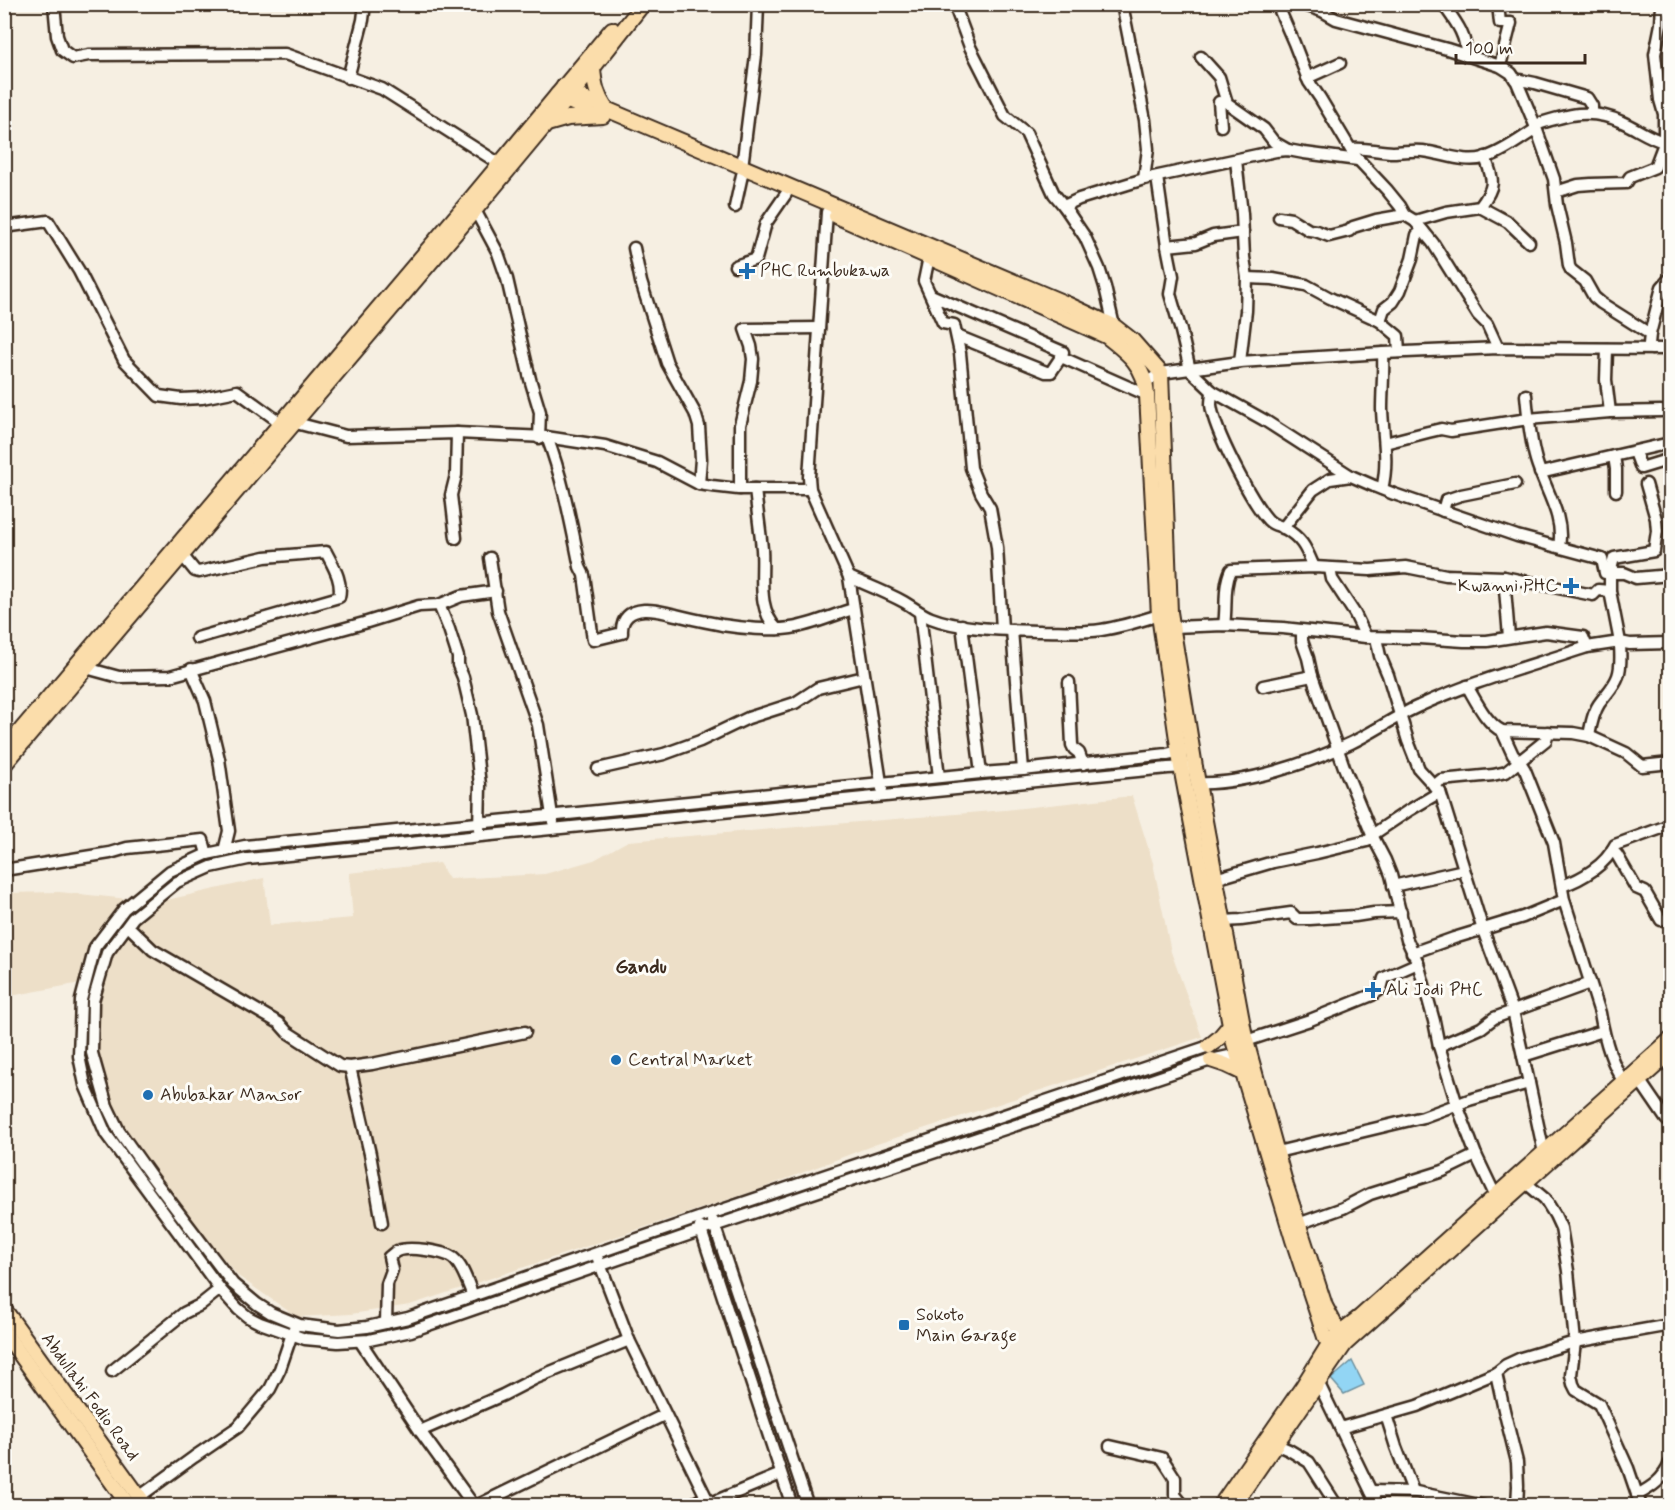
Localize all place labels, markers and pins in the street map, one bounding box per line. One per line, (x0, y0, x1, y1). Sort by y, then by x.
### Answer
place label: PHC Rumbukawa (760, 259, 890, 283)
marker: PHC Rumbukawa (738, 262, 756, 280)
place label: Kwanni PHC (1458, 574, 1558, 598)
marker: Kwanni PHC (1562, 577, 1580, 595)
place label: Ali Jodi PHC (1386, 978, 1483, 1002)
marker: Ali Jodi PHC (1364, 981, 1382, 999)
place label: Central Market (628, 1048, 753, 1072)
marker: Central Market (609, 1053, 623, 1067)
place label: Abubakar Mansor (160, 1083, 302, 1107)
marker: Abubakar Mansor (141, 1088, 155, 1102)
place label: Sokoto Main Garage (916, 1303, 1017, 1350)
marker: Sokoto Main Garage (897, 1318, 911, 1332)

